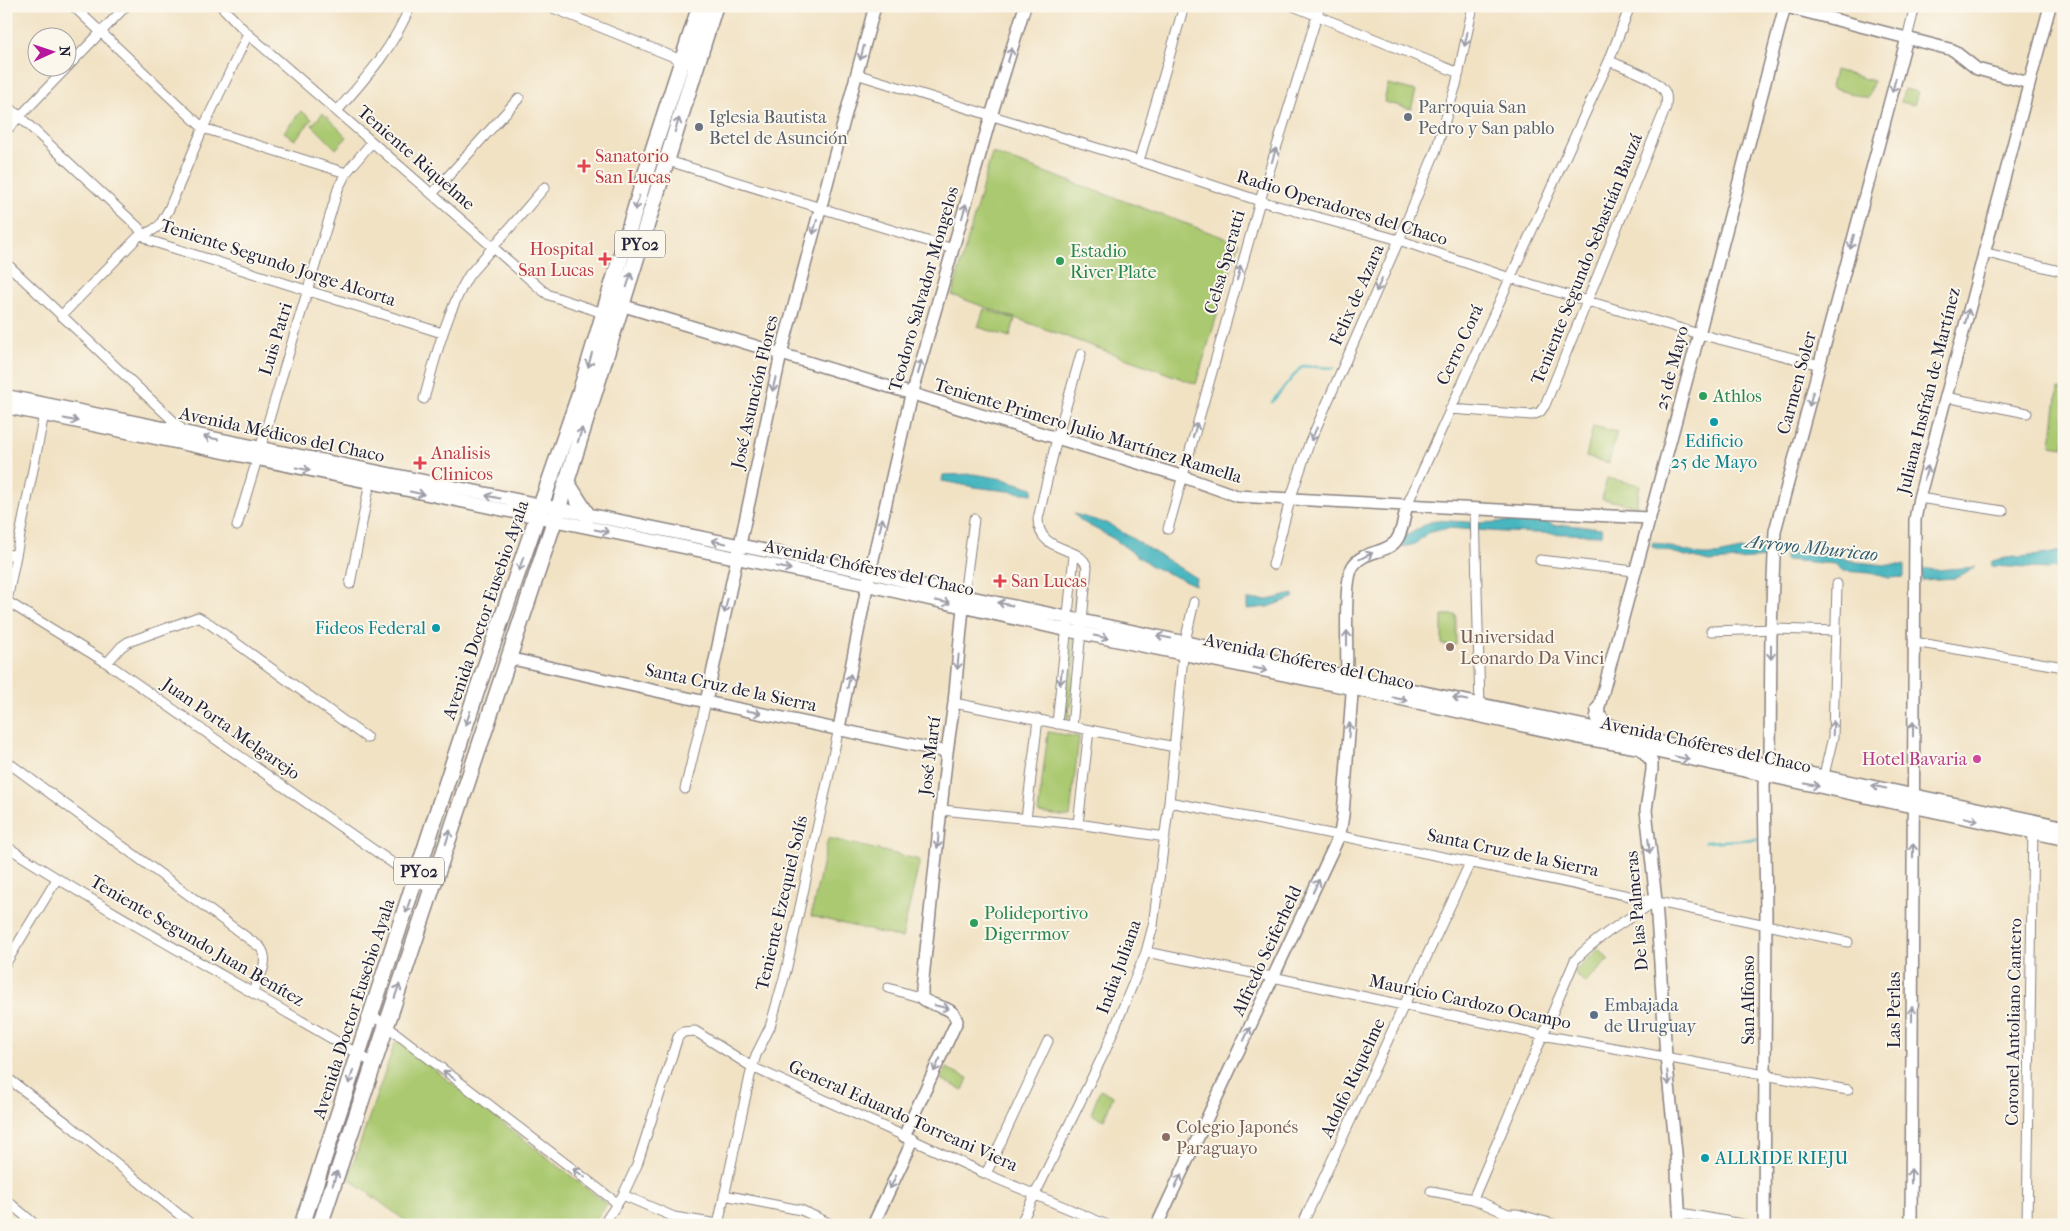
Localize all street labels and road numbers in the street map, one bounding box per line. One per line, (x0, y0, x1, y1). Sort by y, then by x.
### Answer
street label: Teniente Riquelme (353, 101, 479, 215)
street label: Teniente Segundo Sebastián Bauzá (1527, 130, 1647, 387)
street label: Radio Operadores del Chaco (1234, 166, 1450, 250)
street label: Teodoro Salvador Mongelos (885, 184, 963, 394)
street label: Celsa Speratti (1200, 207, 1250, 316)
street label: Teniente Segundo Jorge Alcorta (158, 215, 399, 311)
road number: PY02 (615, 230, 665, 258)
street label: Felix de Azara (1325, 241, 1389, 349)
street label: Juliana Insfrán de Martínez (1893, 285, 1965, 498)
street label: Luis Patri (255, 299, 297, 378)
street label: Cerro Corá (1432, 301, 1488, 389)
street label: José Asunción Flores (727, 313, 783, 473)
street label: 25 de Mayo (1651, 324, 1693, 412)
street label: Carmen Soler (1773, 329, 1821, 437)
street label: Teniente Primero Julio Martínez Ramella (932, 374, 1245, 488)
street label: Avenida Médicos del Chaco (176, 403, 387, 467)
street label: Avenida Doctor Eusebio Ayala (438, 497, 534, 723)
street label: Avenida Chóferes del Chaco (761, 535, 976, 601)
street label: Avenida Chóferes del Chaco (1201, 629, 1416, 695)
street label: Santa Cruz de la Sierra (643, 660, 819, 717)
street label: Juan Porta Melgarejo (157, 672, 304, 784)
street label: Avenida Chóferes del Chaco (1598, 712, 1813, 778)
street label: José Martí (915, 715, 945, 799)
street label: Teniente Ezequiel Solís (752, 813, 812, 993)
street label: Santa Cruz de la Sierra (1425, 825, 1601, 882)
street label: De las Palmeras (1621, 850, 1653, 972)
road number: PY02 (394, 858, 444, 884)
street label: Teniente Segundo Juan Benítez (86, 871, 308, 1011)
street label: Alfredo Seiferheld (1227, 883, 1306, 1020)
street label: Avenida Doctor Eusebio Ayala (308, 896, 400, 1123)
street label: India Juliana (1092, 916, 1146, 1017)
street label: Coronel Antoliano Cantero (2002, 918, 2026, 1126)
street label: San Alfonso (1738, 955, 1759, 1045)
street label: Mauricio Cardozo Ocampo (1367, 970, 1573, 1034)
street label: Las Perlas (1884, 971, 1905, 1048)
street label: Adolfo Riquelme (1316, 1015, 1390, 1142)
street label: General Eduardo Torreani Viera (785, 1056, 1021, 1176)

